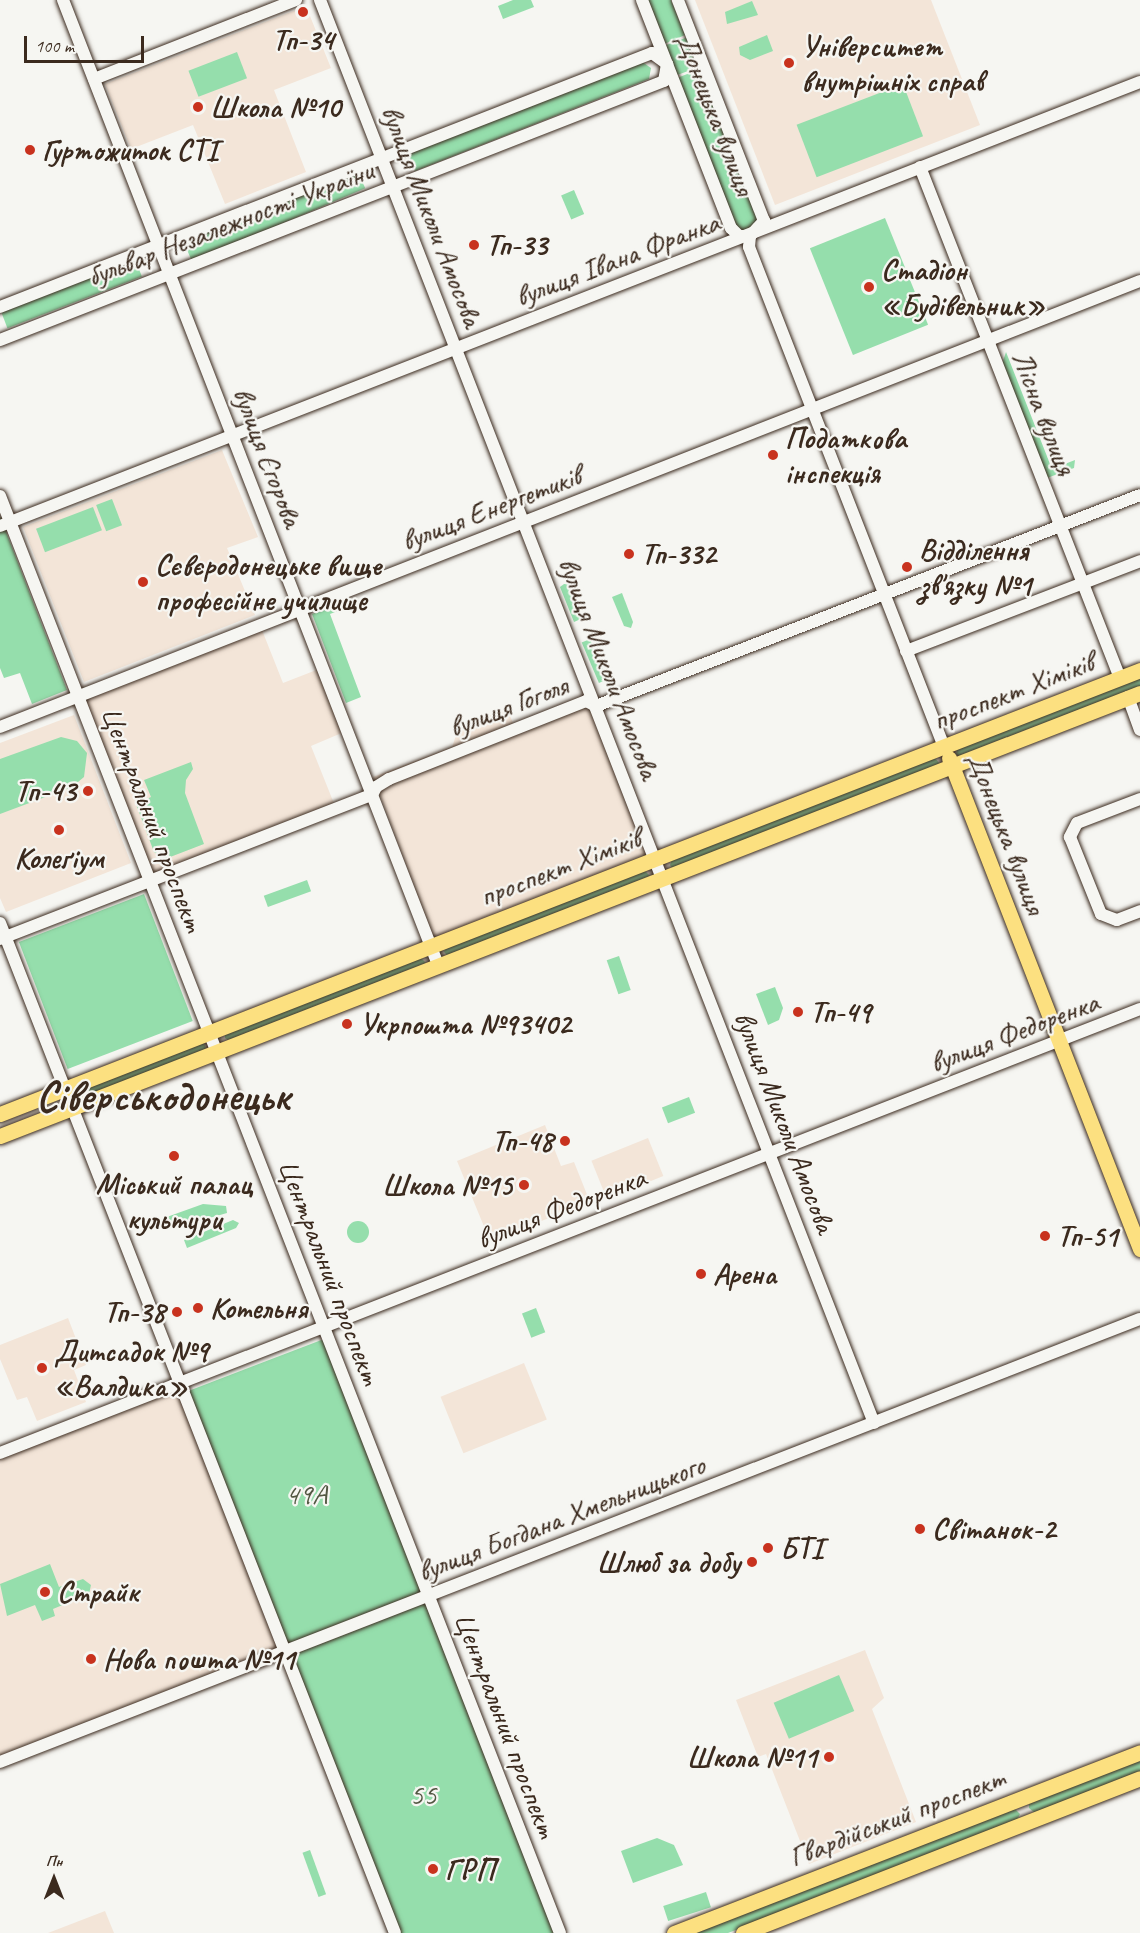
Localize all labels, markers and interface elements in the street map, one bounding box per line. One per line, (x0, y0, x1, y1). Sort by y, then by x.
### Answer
marker: Тп-34 (296, 5, 310, 19)
place label: Тп-34 (272, 22, 334, 58)
scale bar (27, 24, 147, 62)
place label: Університет внутрішніх справ (801, 28, 987, 98)
street label: Донецька вулиця (669, 29, 763, 199)
text: 100 m (35, 35, 74, 57)
marker: Університет внутрішніх справ (782, 56, 796, 70)
place label: Школа №10 (210, 89, 341, 125)
marker: Школа №10 (191, 100, 205, 114)
street label: вулиця Миколи Амосова (373, 100, 491, 332)
place label: Гуртожиток СТІ (42, 132, 218, 168)
marker: Гуртожиток СТІ (23, 143, 37, 157)
street label: бульвар Незалежності України (85, 153, 375, 293)
street label: вулиця Івана Франка (510, 204, 724, 314)
place label: Тп-33 (486, 227, 547, 263)
marker: Тп-33 (467, 238, 481, 252)
place label: Стадіон «Будівельник» (881, 252, 1045, 322)
marker: Стадіон «Будівельник» (862, 280, 876, 294)
street label: Лісна вулиця (1004, 346, 1084, 480)
street label: вулиця Єгорова (225, 382, 311, 532)
place label: Податкова інспекція (785, 420, 906, 490)
marker: Податкова інспекція (766, 448, 780, 462)
street label: вулиця Енергетиків (396, 457, 586, 559)
place label: Відділення зв'язку №1 (919, 532, 1032, 602)
place label: Тп-332 (641, 536, 716, 572)
place label: Сєвєродонецьке вище професійне училище (155, 547, 376, 618)
marker: Тп-332 (622, 547, 636, 561)
street label: вулиця Миколи Амосова (550, 552, 668, 784)
marker: Відділення зв'язку №1 (900, 560, 914, 574)
marker: Сєвєродонецьке вище професійне училище (136, 575, 150, 589)
street label: проспект Хіміків (927, 644, 1099, 738)
street label: вулиця Гоголя (443, 667, 573, 745)
street label: Центральний проспект (93, 701, 213, 937)
street label: Донецька вулиця (960, 748, 1054, 918)
place label: Тп-43 (15, 773, 76, 809)
marker: Тп-43 (81, 784, 95, 798)
street label: проспект Хіміків (474, 820, 646, 914)
marker: Колеґіум (52, 823, 66, 837)
place label: Колеґіум (14, 840, 104, 876)
street label: вулиця Федоренка (924, 983, 1104, 1081)
place label: Тп-49 (810, 994, 871, 1030)
marker: Тп-49 (791, 1005, 805, 1019)
place label: Укрпошта №93402 (359, 1006, 571, 1042)
street label: вулиця Миколи Амосова (726, 1006, 844, 1238)
marker: Укрпошта №93402 (340, 1017, 354, 1031)
district label: Сіверськодонецьк (36, 1072, 290, 1122)
place label: Тп-48 (492, 1123, 553, 1159)
marker: Тп-48 (558, 1134, 572, 1148)
marker: Міський палац культури (167, 1149, 181, 1163)
street label: Центральний проспект (270, 1154, 390, 1390)
street label: вулиця Федоренка (471, 1159, 651, 1257)
place label: Міський палац культури (96, 1166, 252, 1236)
place label: Школа №15 (382, 1167, 512, 1203)
marker: Школа №15 (517, 1178, 531, 1192)
place label: Тп-51 (1057, 1218, 1118, 1254)
marker: Тп-51 (1038, 1229, 1052, 1243)
place label: Арена (713, 1256, 776, 1292)
marker: Арена (694, 1267, 708, 1281)
place label: Котельня (210, 1290, 307, 1326)
place label: Тп-38 (104, 1294, 165, 1330)
marker: Котельня (191, 1301, 205, 1315)
marker: Тп-38 (170, 1305, 184, 1319)
place label: Дитсадок №9 «Валдика» (54, 1333, 208, 1404)
marker: Дитсадок №9 «Валдика» (35, 1361, 49, 1375)
street label: вулиця Богдана Хмельницького (412, 1447, 710, 1589)
park label: 49А (285, 1476, 327, 1512)
place label: Світанок-2 (932, 1511, 1055, 1547)
marker: Світанок-2 (913, 1522, 927, 1536)
place label: БТІ (780, 1530, 823, 1566)
marker: БТІ (761, 1541, 775, 1555)
place label: Шлюб за добу (597, 1544, 740, 1580)
marker: Шлюб за добу (745, 1555, 759, 1569)
place label: Страйк (57, 1574, 138, 1610)
marker: Страйк (38, 1585, 52, 1599)
street label: Центральний проспект (446, 1607, 566, 1843)
place label: Нова пошта №11 (103, 1641, 294, 1677)
marker: Нова пошта №11 (84, 1652, 98, 1666)
place label: Школа №11 (686, 1739, 817, 1775)
marker: Школа №11 (822, 1750, 836, 1764)
street label: Гвардійський проспект (784, 1759, 1010, 1875)
park label: 55 (410, 1776, 436, 1812)
north arrow (24, 1849, 84, 1909)
text: Пн (46, 1851, 62, 1871)
place label: ГРП (445, 1851, 495, 1887)
marker: ГРП (426, 1862, 440, 1876)

